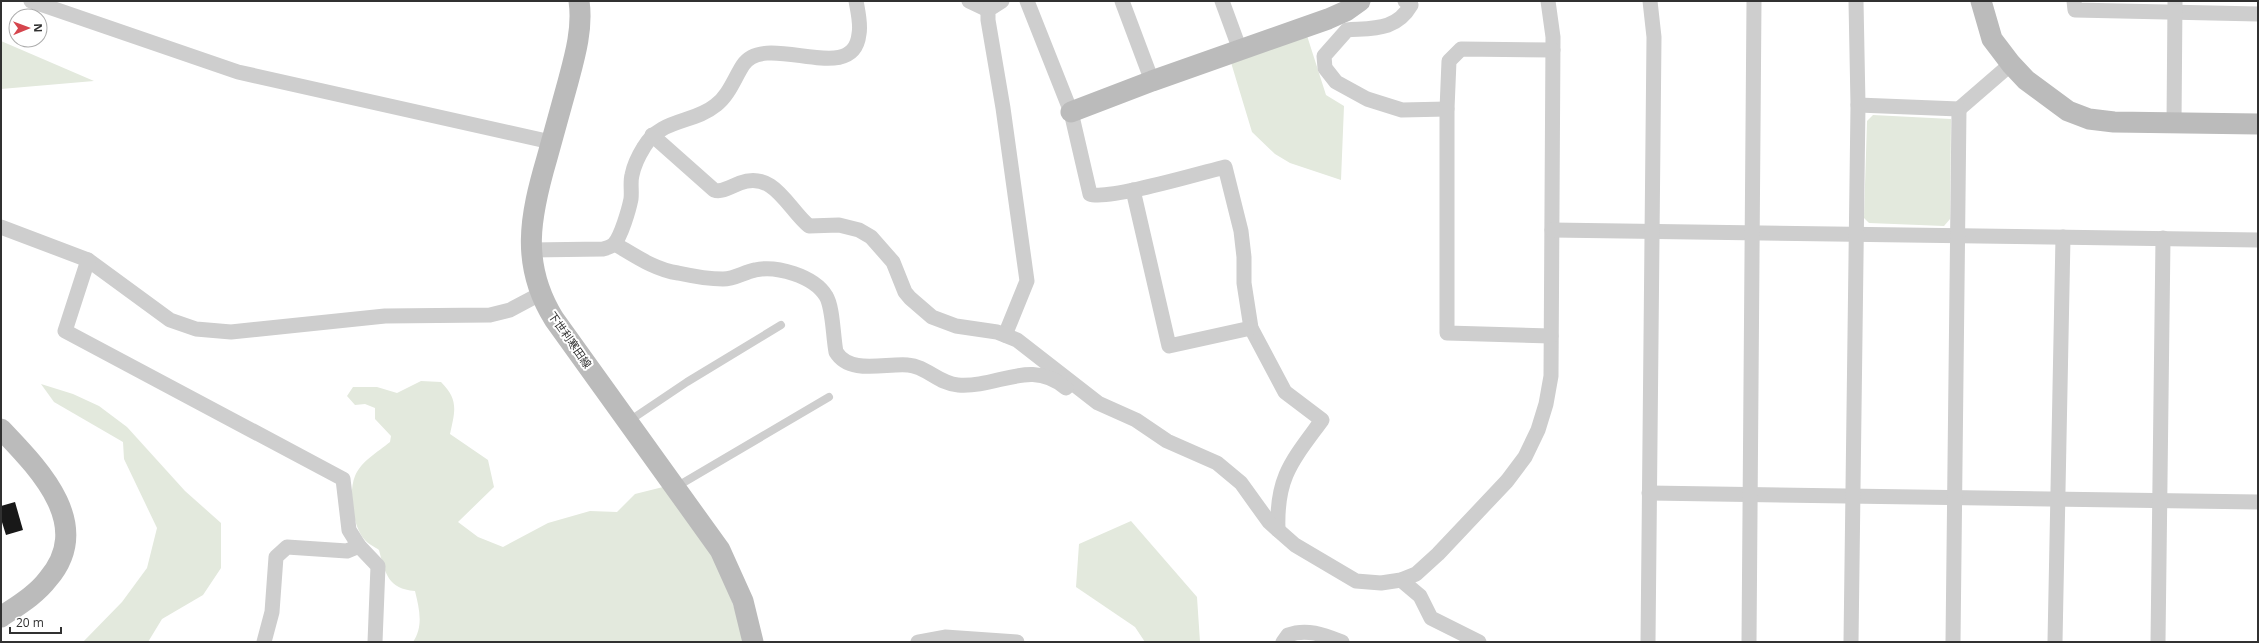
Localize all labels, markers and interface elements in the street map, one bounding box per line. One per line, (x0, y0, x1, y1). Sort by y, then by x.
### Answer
north arrow (8, 8, 48, 48)
text: N (31, 23, 46, 32)
street label: 下世利寒田線 (545, 308, 595, 371)
scale bar (10, 609, 61, 635)
text: 20 m (16, 614, 44, 631)

